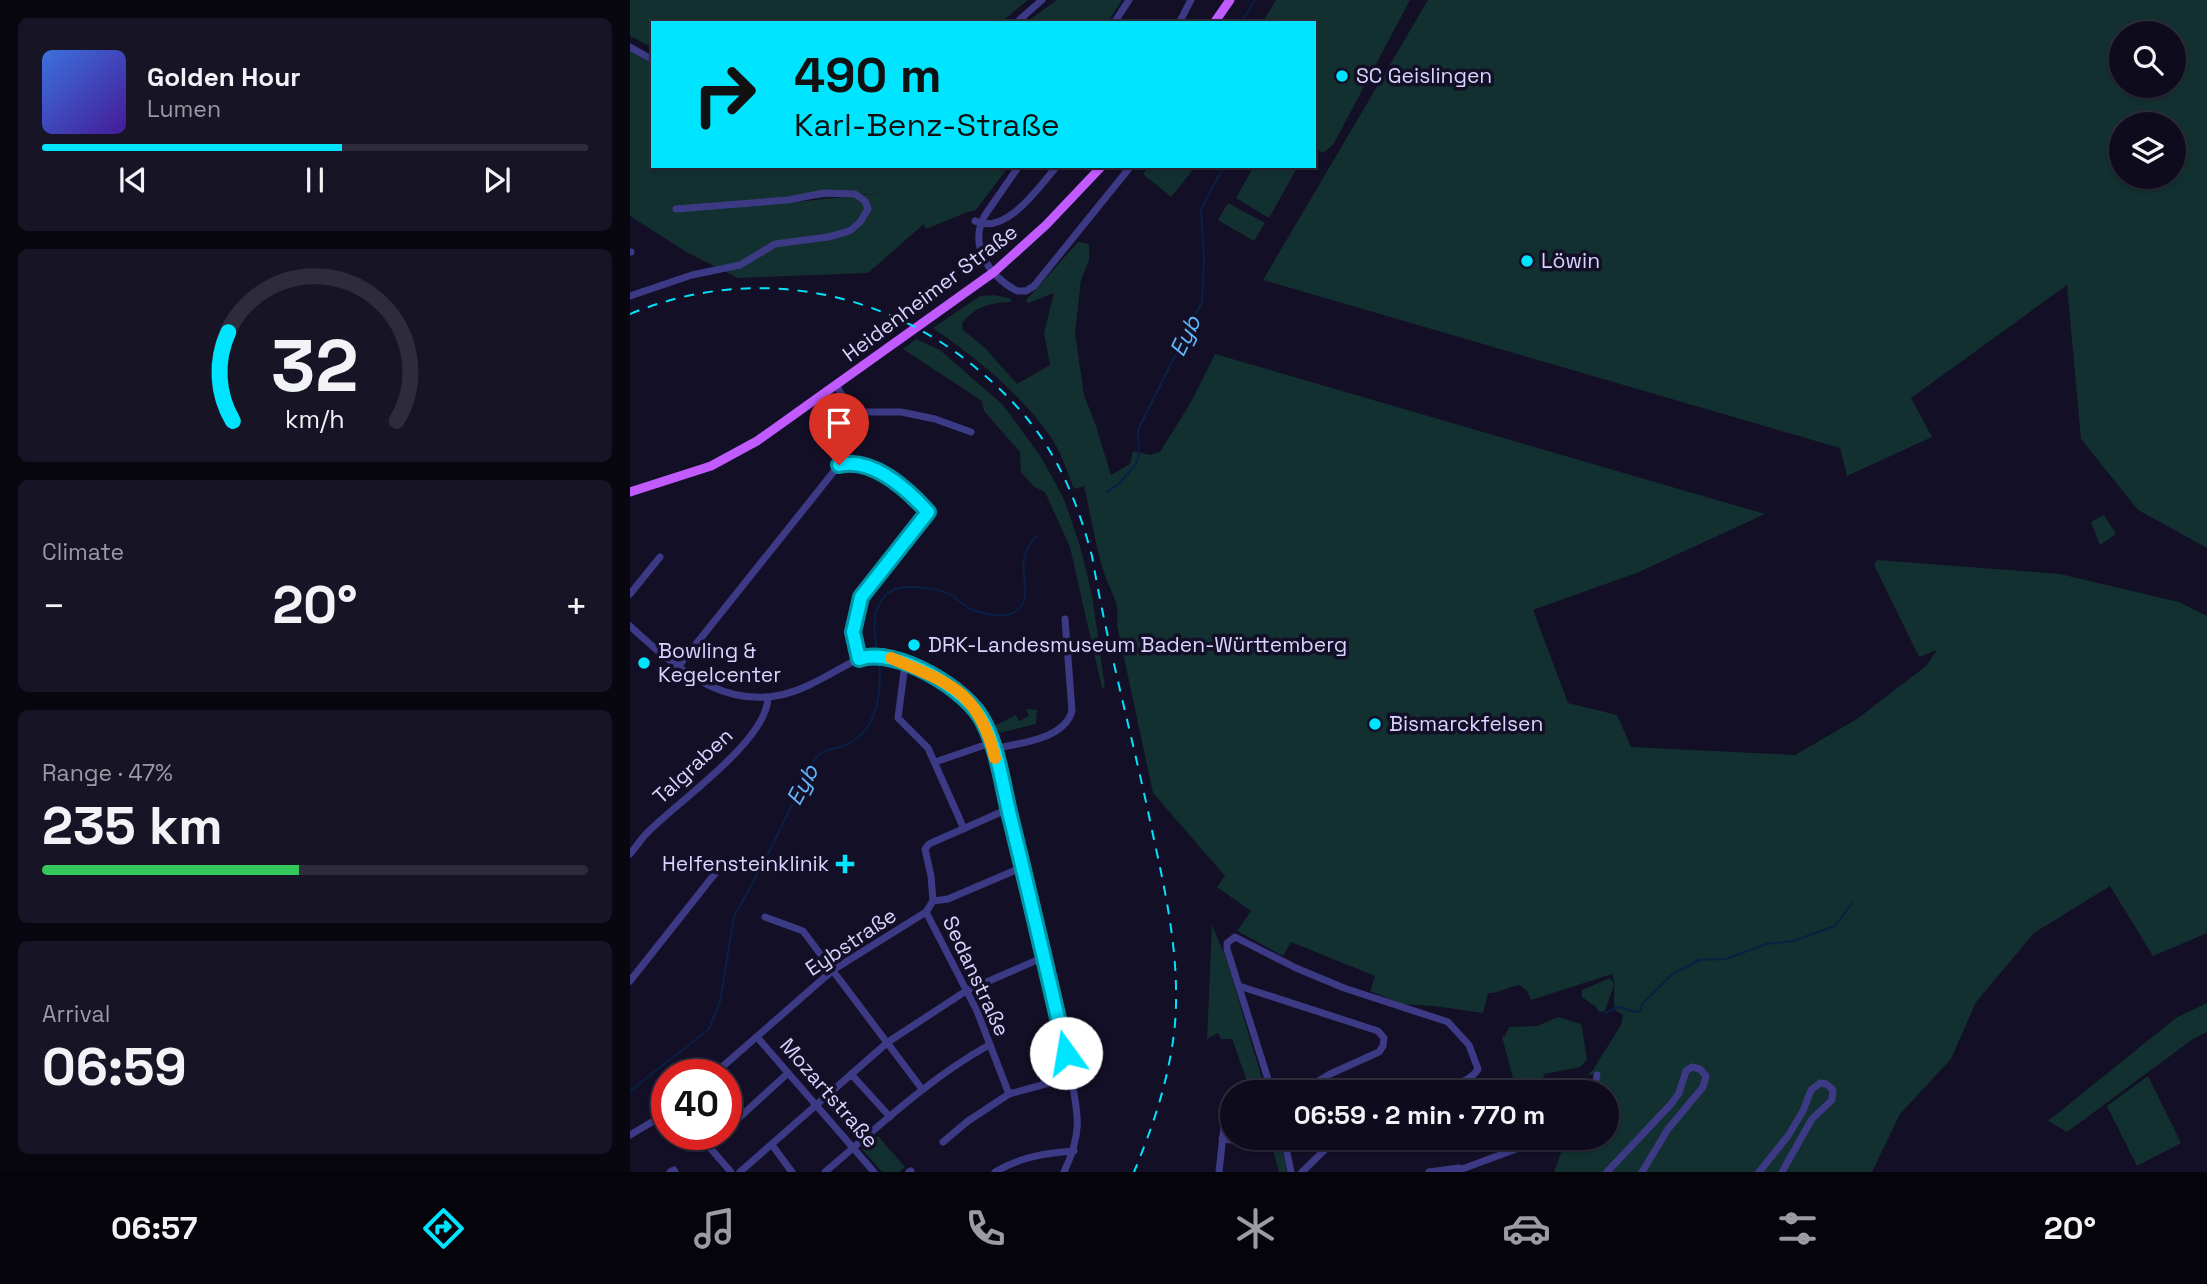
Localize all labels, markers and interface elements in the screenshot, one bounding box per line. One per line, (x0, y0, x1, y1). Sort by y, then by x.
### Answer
map controls (2109, 21, 2186, 189)
button: search (2109, 21, 2186, 98)
text: 490 m (794, 44, 942, 106)
icon: right (679, 49, 770, 140)
text: Golden Hour (147, 60, 301, 94)
place label: SC Geislingen (1356, 62, 1492, 89)
marker: SC Geislingen (1334, 68, 1350, 84)
text: Lumen (147, 94, 221, 124)
text: Karl-Benz-Straße (794, 105, 1060, 145)
button: layers (2109, 112, 2186, 189)
icon: previous (114, 161, 152, 199)
icon: pause (296, 161, 334, 199)
icon: next (478, 161, 516, 199)
street label: Heidenheimer Straße (837, 218, 1023, 367)
place label: Löwin (1541, 247, 1600, 274)
marker: Löwin (1519, 253, 1535, 269)
water label: Eyb (1162, 310, 1208, 361)
text: 32 (271, 320, 359, 413)
pin (809, 393, 869, 465)
text: km/h (285, 403, 345, 435)
icon: arrive (820, 404, 858, 442)
text: Climate (42, 537, 124, 567)
text: 20° (272, 572, 358, 638)
text: − (42, 582, 66, 630)
text: + (564, 582, 588, 630)
place label: DRK-Landesmuseum Baden-Württemberg (928, 631, 1347, 658)
place label: Bowling & Kegelcenter (658, 637, 781, 688)
marker: DRK-Landesmuseum Baden-Württemberg (906, 637, 922, 653)
marker: Bowling & Kegelcenter (636, 655, 652, 671)
place label: Bismarckfelsen (1389, 710, 1543, 737)
marker: Bismarckfelsen (1367, 716, 1383, 732)
street label: Talgraben (647, 722, 738, 810)
text: Range · 47% (42, 758, 173, 788)
water label: Eyb (779, 758, 826, 811)
text: 235 km (42, 793, 223, 859)
place label: Helfensteinklinik (662, 850, 829, 877)
marker: Helfensteinklinik (835, 854, 855, 874)
street label: Eybstraße (800, 901, 901, 982)
street label: Sedanstraße (937, 911, 1016, 1040)
text: Arrival (42, 999, 110, 1029)
position arrow (1029, 1016, 1103, 1090)
street label: Mozartstraße (774, 1032, 885, 1153)
text: 06:59 (42, 1034, 187, 1100)
speed limit sign: 40 (651, 1059, 742, 1150)
text: 06:59 · 2 min · 770 m (1294, 1098, 1545, 1132)
icon: directions (419, 1204, 468, 1253)
icon: music (690, 1204, 739, 1253)
icon: phone (961, 1204, 1010, 1253)
icon: climate (1231, 1204, 1280, 1253)
icon: car (1502, 1204, 1551, 1253)
icon: filters (1773, 1204, 1822, 1253)
text: 06:57 (111, 1208, 197, 1248)
text: 20° (2044, 1208, 2096, 1248)

